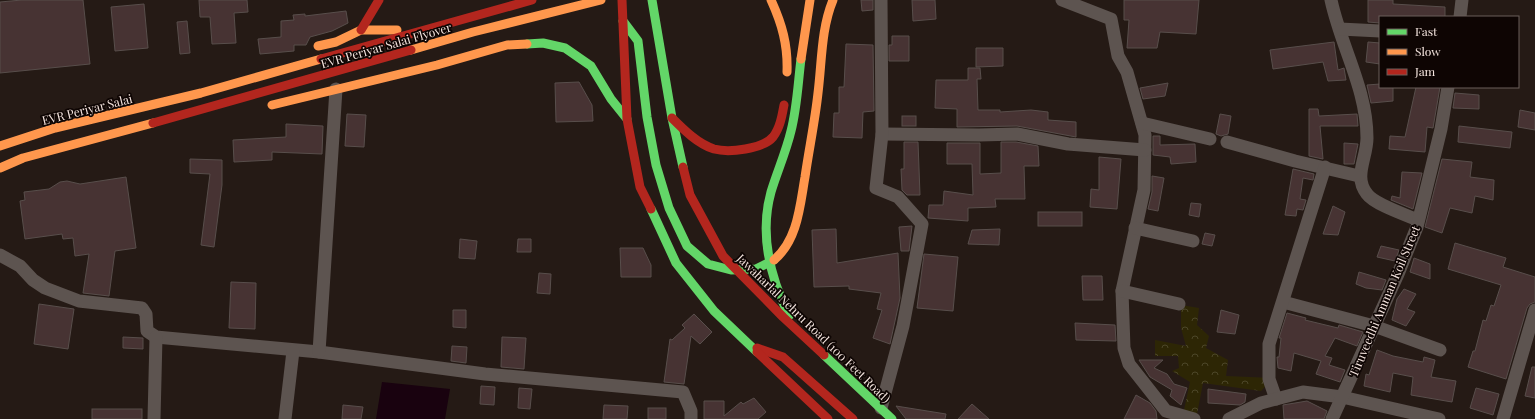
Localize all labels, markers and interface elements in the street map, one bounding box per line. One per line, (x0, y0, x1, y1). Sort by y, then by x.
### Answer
legend (1379, 16, 1519, 88)
street label: EVR Periyar Salai Flyover (319, 18, 454, 71)
text: Fast (1415, 23, 1438, 39)
text: Slow (1415, 43, 1441, 59)
text: Jam (1414, 63, 1436, 79)
street label: EVR Periyar Salai (40, 90, 134, 128)
street label: Tiruveedhi Amman Koil Street (1345, 222, 1423, 379)
street label: Jawaharlal Nehru Road (100 Feet Road) (733, 249, 894, 406)

